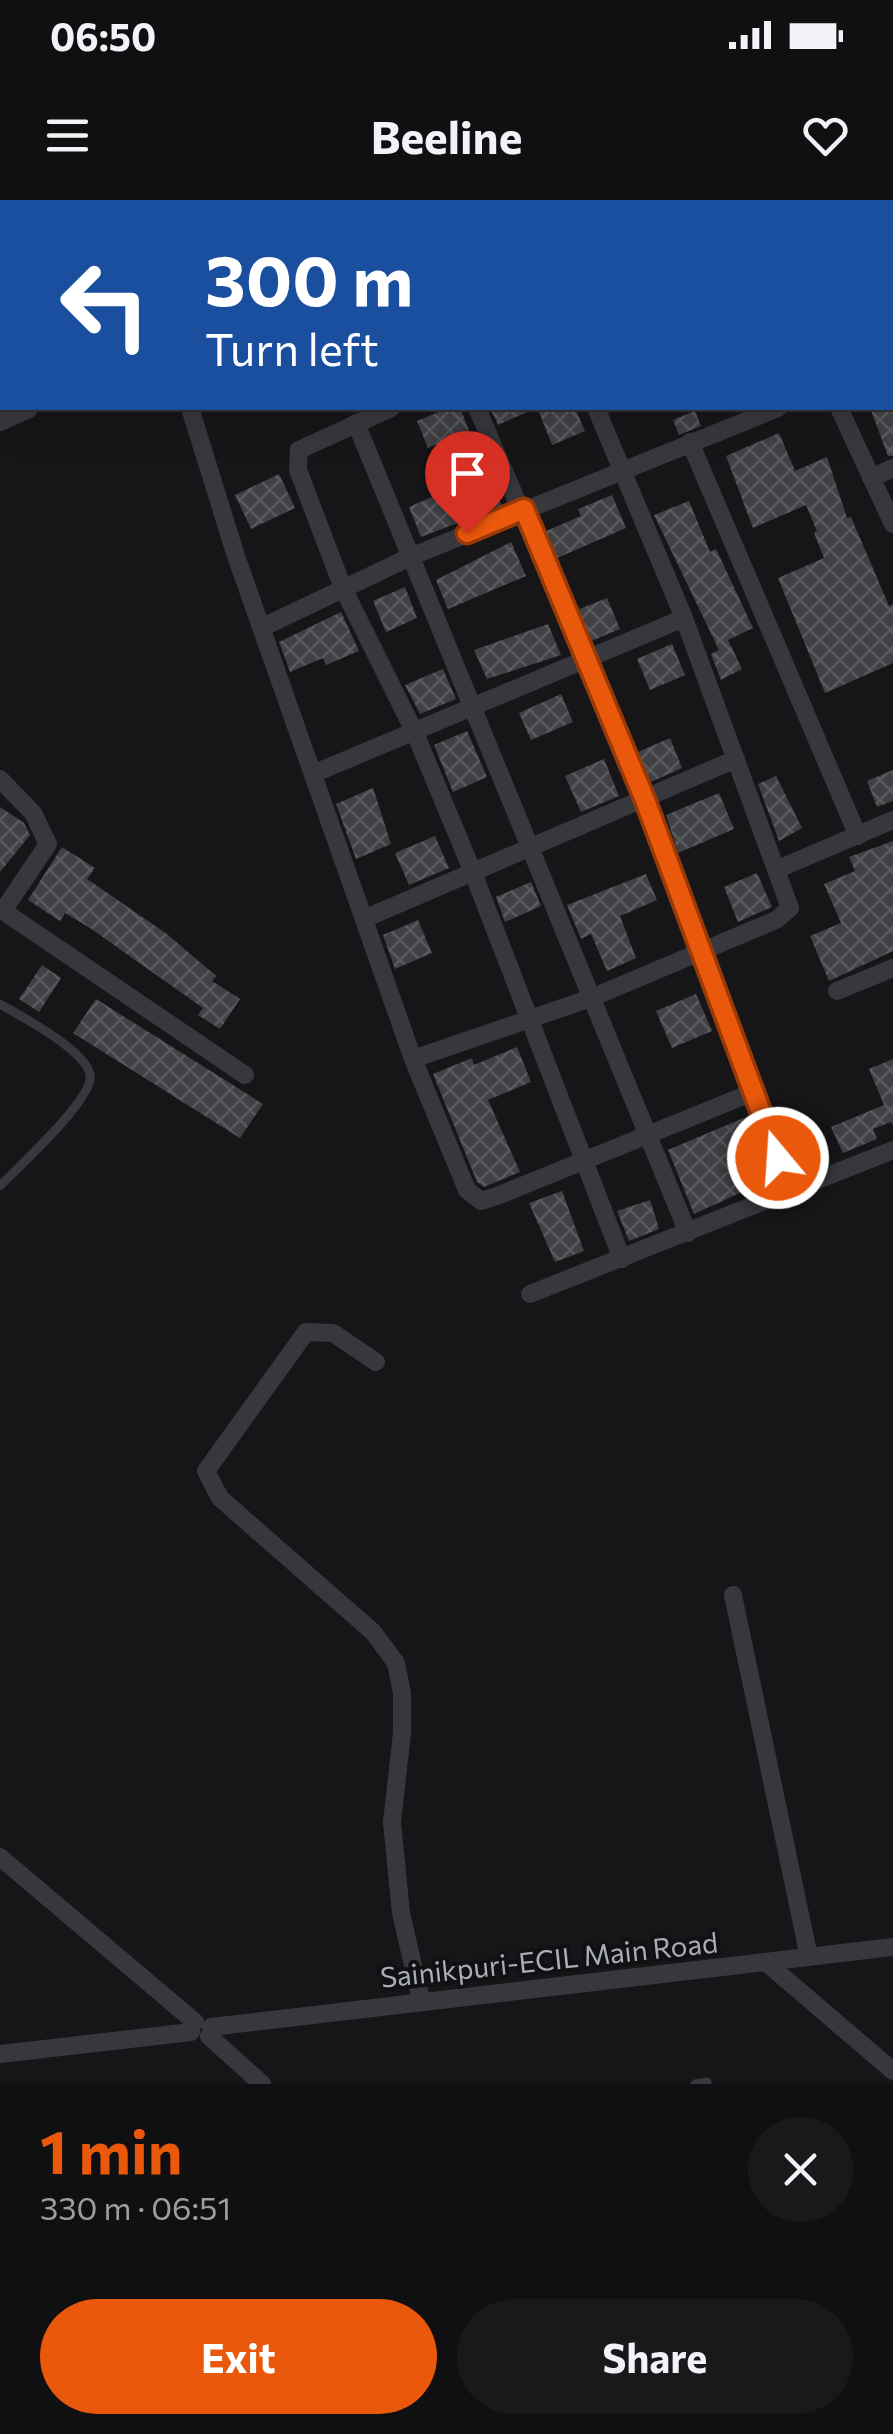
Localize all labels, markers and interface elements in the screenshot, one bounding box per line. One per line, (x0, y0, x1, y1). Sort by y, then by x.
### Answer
text: 06:50 (50, 12, 156, 59)
icon: menu (40, 108, 95, 163)
text: Beeline (371, 108, 522, 163)
icon: heart (798, 108, 853, 163)
text: 300 m (205, 235, 413, 320)
icon: left (40, 240, 170, 370)
text: Turn left (205, 320, 379, 375)
pin (425, 431, 510, 534)
icon: arrive (440, 446, 495, 501)
position arrow (726, 1106, 830, 1210)
street label: Sainikpuri-ECIL Main Road (379, 1924, 719, 1994)
text: 1 min (40, 2113, 182, 2186)
button: close (748, 2117, 853, 2222)
text: 330 m · 06:51 (40, 2187, 231, 2227)
button: Exit (40, 2299, 437, 2414)
button: Share (457, 2299, 853, 2414)

